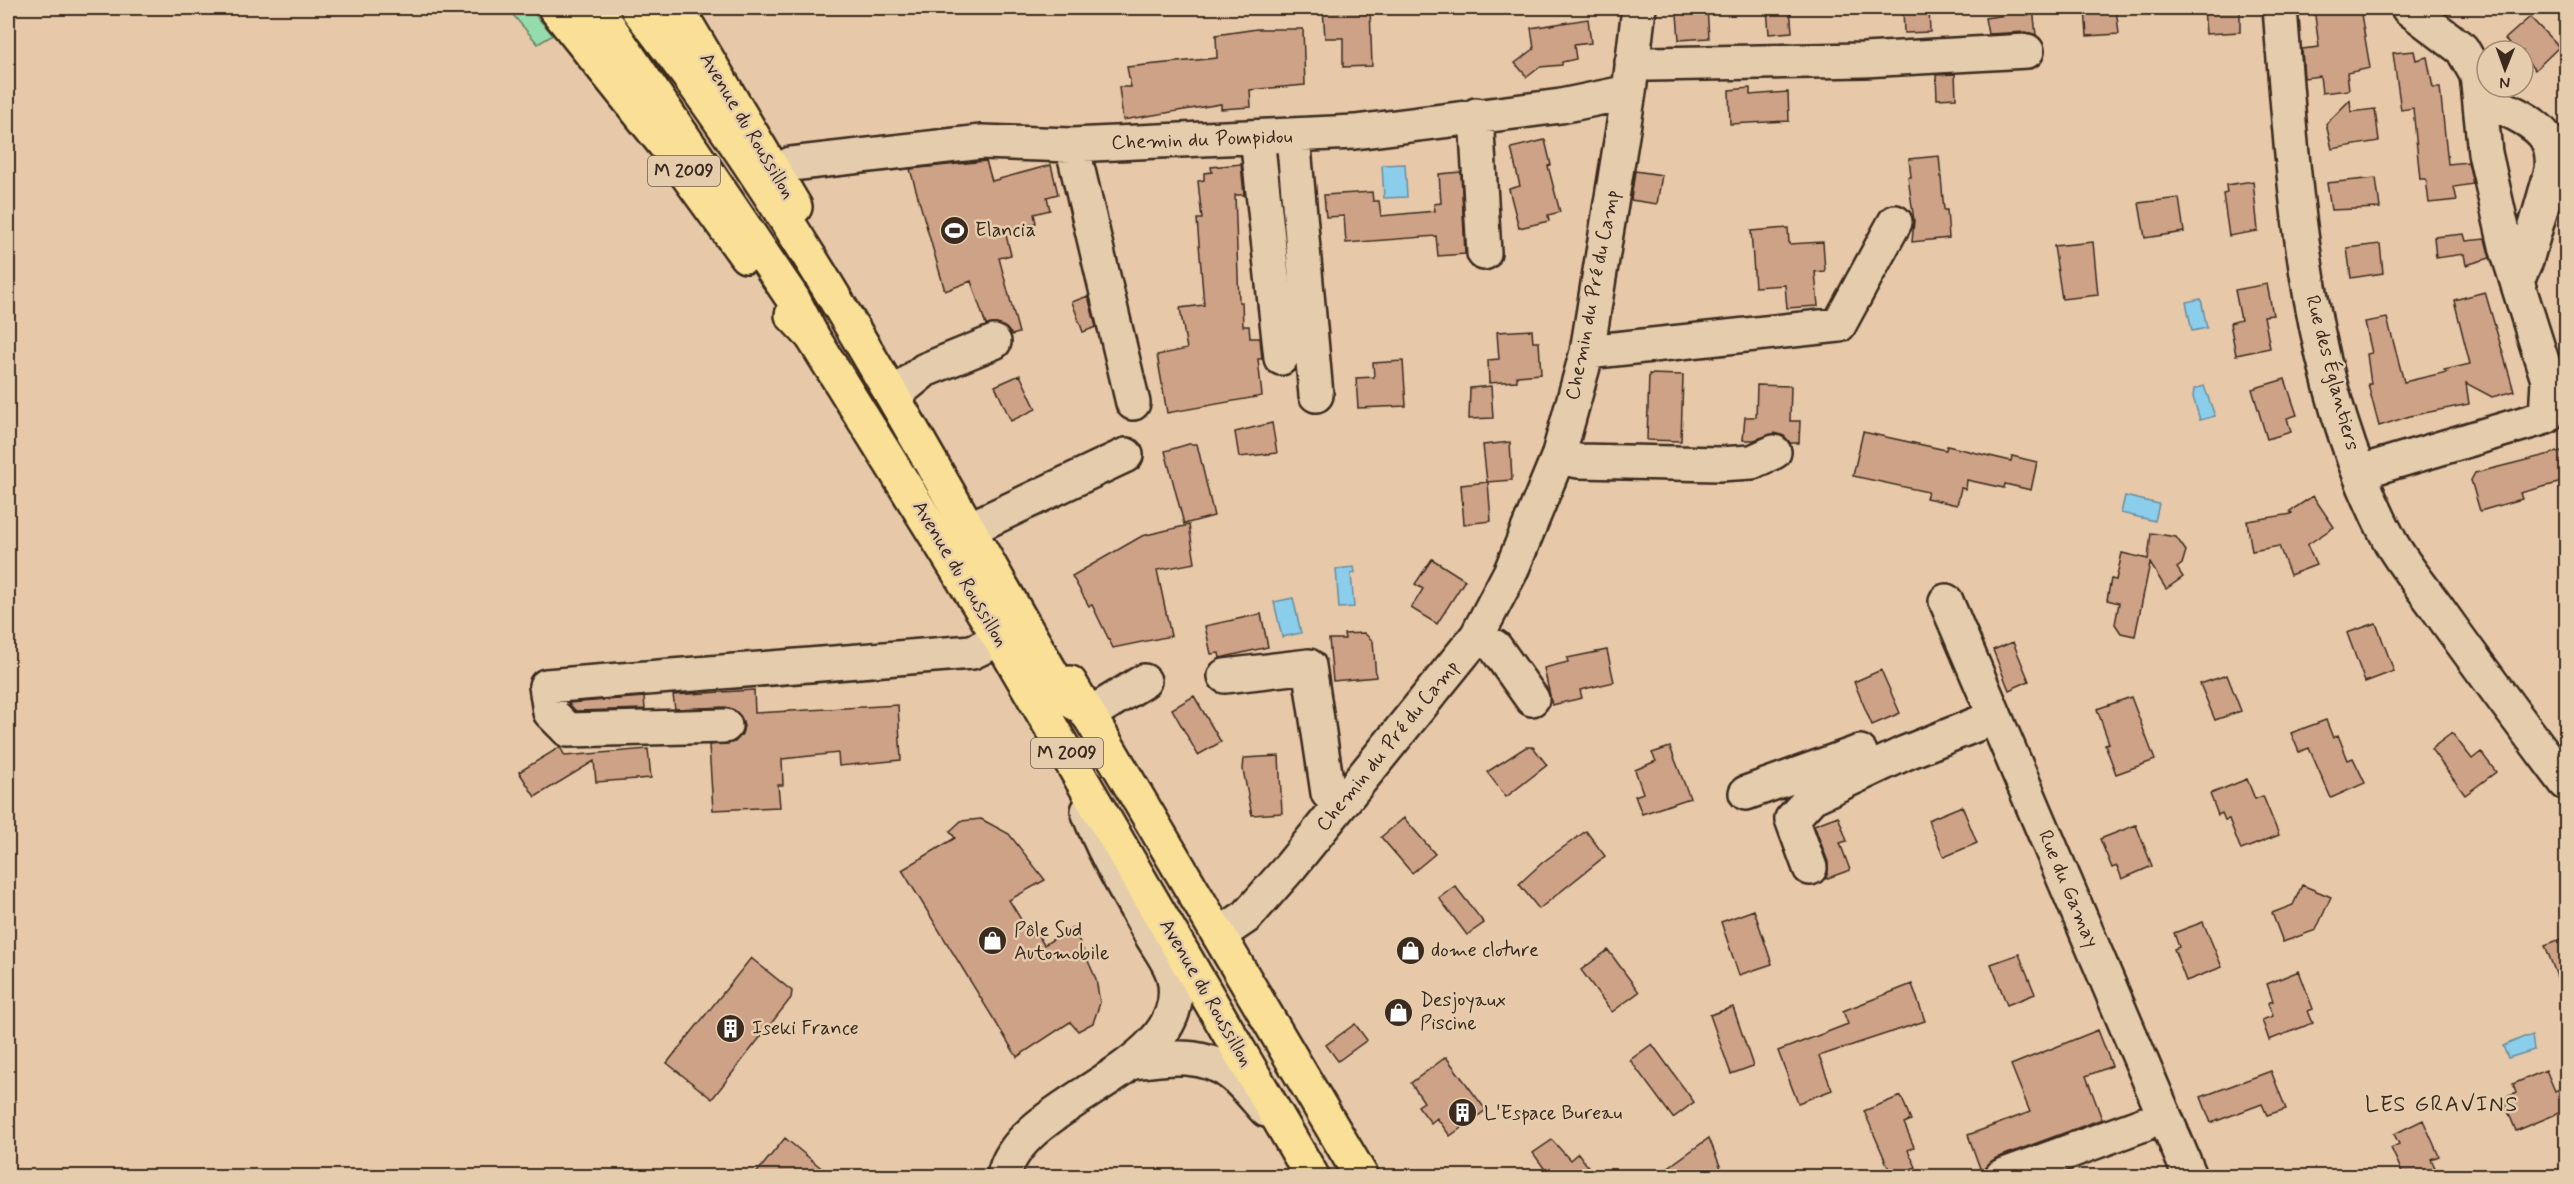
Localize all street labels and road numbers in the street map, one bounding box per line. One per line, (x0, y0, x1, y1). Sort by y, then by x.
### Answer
street label: Avenue du Roussillon (693, 48, 801, 204)
street label: Chemin du Pompidou (1111, 123, 1293, 157)
road number: M 2009 (648, 156, 720, 186)
street label: Chemin du Pré du Camp (1559, 187, 1627, 403)
street label: Rue des Églantiers (2298, 292, 2366, 454)
street label: Avenue du Roussillon (906, 496, 1014, 652)
street label: Chemin du Pré du Camp (1310, 654, 1466, 838)
road number: M 2009 (1031, 738, 1103, 768)
street label: Rue du Gamay (2031, 826, 2105, 952)
street label: Avenue du Roussillon (1153, 914, 1259, 1072)

